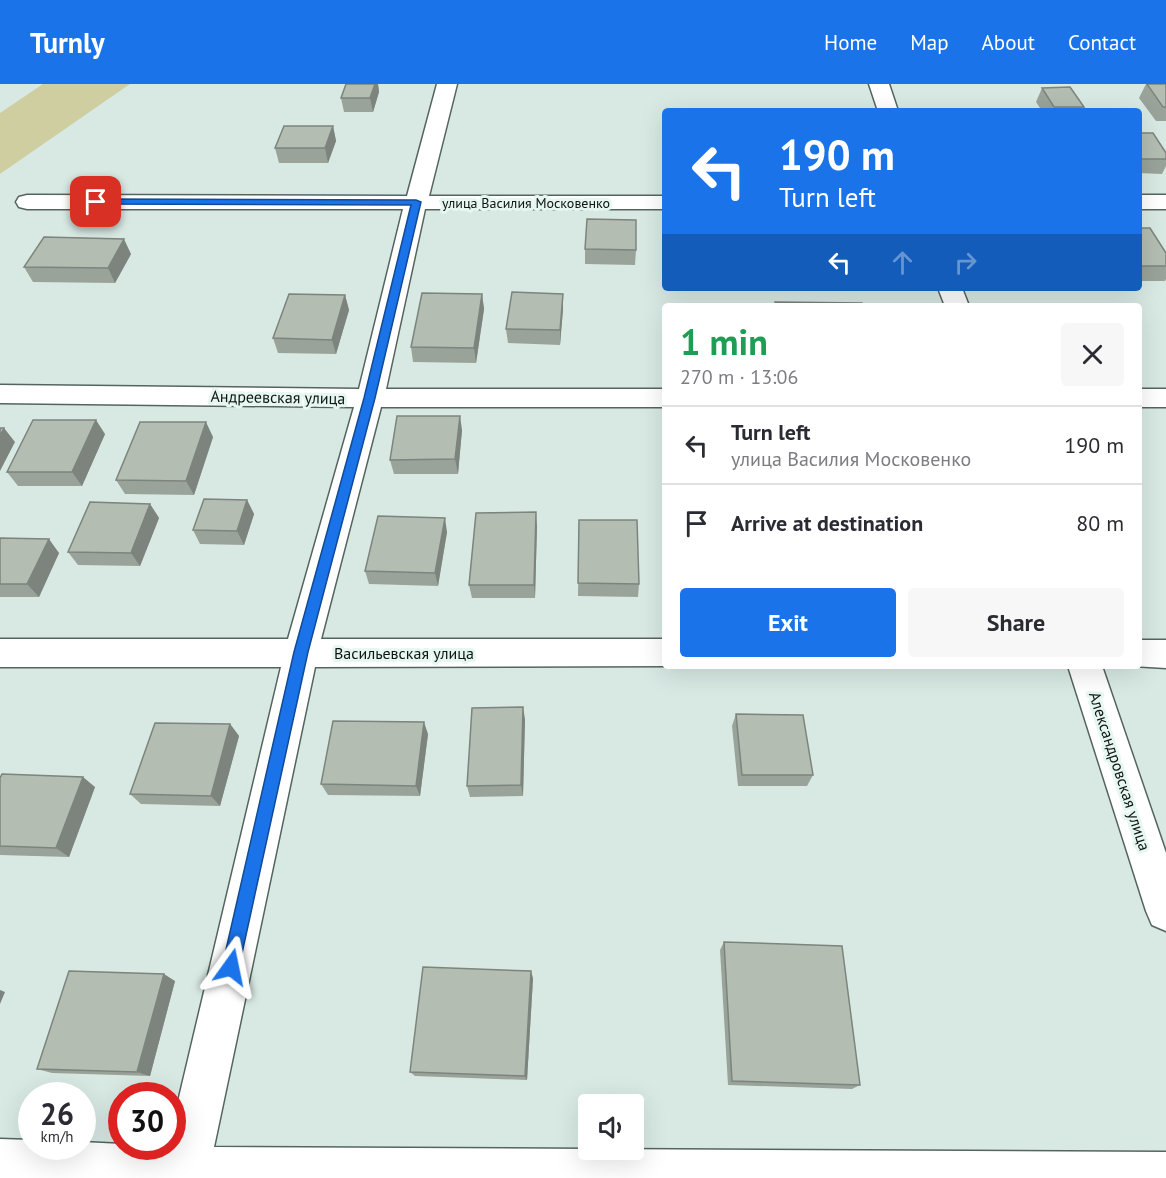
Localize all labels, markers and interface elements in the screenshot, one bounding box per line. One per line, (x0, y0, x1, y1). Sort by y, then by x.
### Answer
text: Turnly (30, 24, 105, 61)
text: Home (824, 29, 877, 56)
text: Map (910, 29, 949, 56)
text: About (982, 29, 1035, 56)
text: Contact (1068, 29, 1136, 56)
text: 190 m (779, 127, 895, 182)
icon: left (680, 132, 758, 210)
pin (70, 176, 121, 227)
text: Turn left (779, 180, 876, 214)
icon: arrive (79, 185, 112, 218)
street label: улица Василия Московенко (442, 194, 610, 212)
icon: left (823, 246, 856, 279)
icon: ahead (886, 246, 919, 279)
icon: right (949, 246, 982, 279)
text: 1 min (680, 318, 768, 365)
button: close (1061, 323, 1124, 386)
text: 270 m · 13:06 (680, 364, 798, 390)
street label: Андреевская улица (210, 386, 346, 408)
text: Turn left (731, 418, 811, 446)
icon: left (680, 429, 713, 462)
text: 190 m (1064, 431, 1124, 459)
text: улица Василия Московенко (731, 446, 971, 472)
icon: arrive (680, 507, 713, 540)
text: Arrive at destination (731, 509, 923, 537)
text: 80 m (1076, 509, 1124, 537)
button: Exit (680, 588, 896, 657)
button: Share (908, 588, 1124, 657)
street label: Васильевская улица (334, 643, 474, 663)
street label: Александровская улица (1085, 689, 1155, 853)
position arrow (199, 935, 263, 999)
speed limit sign: 30 (108, 1082, 186, 1160)
text: 26 (40, 1094, 74, 1133)
map controls (578, 1094, 644, 1160)
button: sound (578, 1094, 644, 1160)
text: km/h (41, 1127, 73, 1146)

